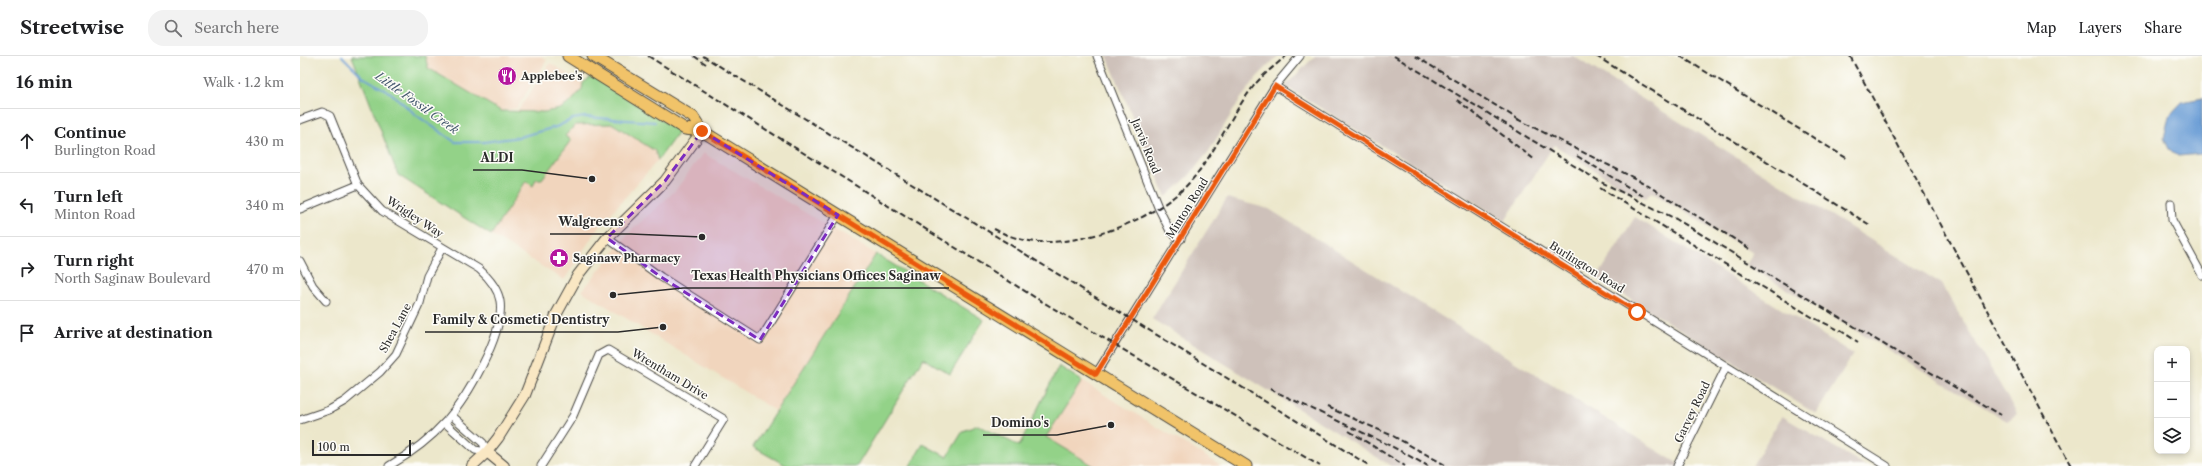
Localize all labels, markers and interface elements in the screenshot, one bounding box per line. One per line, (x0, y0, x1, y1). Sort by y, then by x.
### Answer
search box (148, 10, 428, 46)
text: Streetwise (20, 16, 124, 39)
icon: search (162, 17, 184, 39)
text: Search here (194, 18, 279, 37)
text: Map (2026, 19, 2056, 37)
text: Layers (2078, 19, 2122, 37)
text: Share (2144, 19, 2182, 37)
restaurant icon: Applebee's (496, 65, 518, 87)
water label: Little Fossil Creek (372, 68, 462, 137)
place label: Applebee's (520, 69, 582, 83)
text: 16 min (16, 72, 73, 92)
text: Walk · 1.2 km (203, 74, 284, 90)
street label: Jarvis Road (1128, 114, 1164, 176)
route end (693, 122, 711, 140)
text: Continue (54, 123, 126, 142)
icon: ahead (16, 130, 38, 152)
text: 430 m (246, 133, 284, 149)
text: Burlington Road (54, 142, 156, 158)
callout: ALDI (473, 146, 522, 170)
text: ALDI (480, 150, 513, 165)
street label: Minton Road (1163, 175, 1211, 241)
text: Turn left (54, 187, 123, 206)
street label: Wrigley Way (383, 193, 447, 241)
icon: left (16, 194, 38, 216)
text: 340 m (246, 197, 284, 213)
text: Minton Road (54, 206, 136, 222)
callout: Walgreens (550, 210, 631, 234)
text: Walgreens (557, 214, 624, 229)
street label: Burlington Road (1547, 238, 1627, 296)
pharmacy icon: Saginaw Pharmacy (548, 247, 570, 269)
text: Turn right (54, 251, 134, 270)
place label: Saginaw Pharmacy (573, 251, 680, 265)
icon: right (16, 258, 38, 280)
text: 470 m (246, 261, 284, 277)
callout: Texas Health Physicians Offices Saginaw (683, 264, 949, 288)
text: Texas Health Physicians Offices Saginaw (691, 268, 941, 283)
text: North Saginaw Boulevard (54, 270, 211, 286)
street label: Shea Lane (376, 301, 414, 355)
route start (1628, 303, 1646, 321)
callout: Family & Cosmetic Dentistry (425, 308, 618, 332)
text: Family & Cosmetic Dentistry (433, 312, 610, 327)
icon: arrive (16, 322, 38, 344)
text: Arrive at destination (54, 323, 213, 342)
street label: Wrentham Drive (628, 345, 711, 402)
map controls (2154, 346, 2190, 454)
button: + (2154, 346, 2190, 382)
street label: Garvey Road (1671, 379, 1713, 445)
button: − (2154, 382, 2190, 418)
callout: Domino's (983, 411, 1057, 435)
text: Domino's (991, 415, 1049, 430)
button: layers (2154, 418, 2190, 454)
scale bar (312, 438, 411, 457)
text: 100 m (318, 440, 350, 454)

